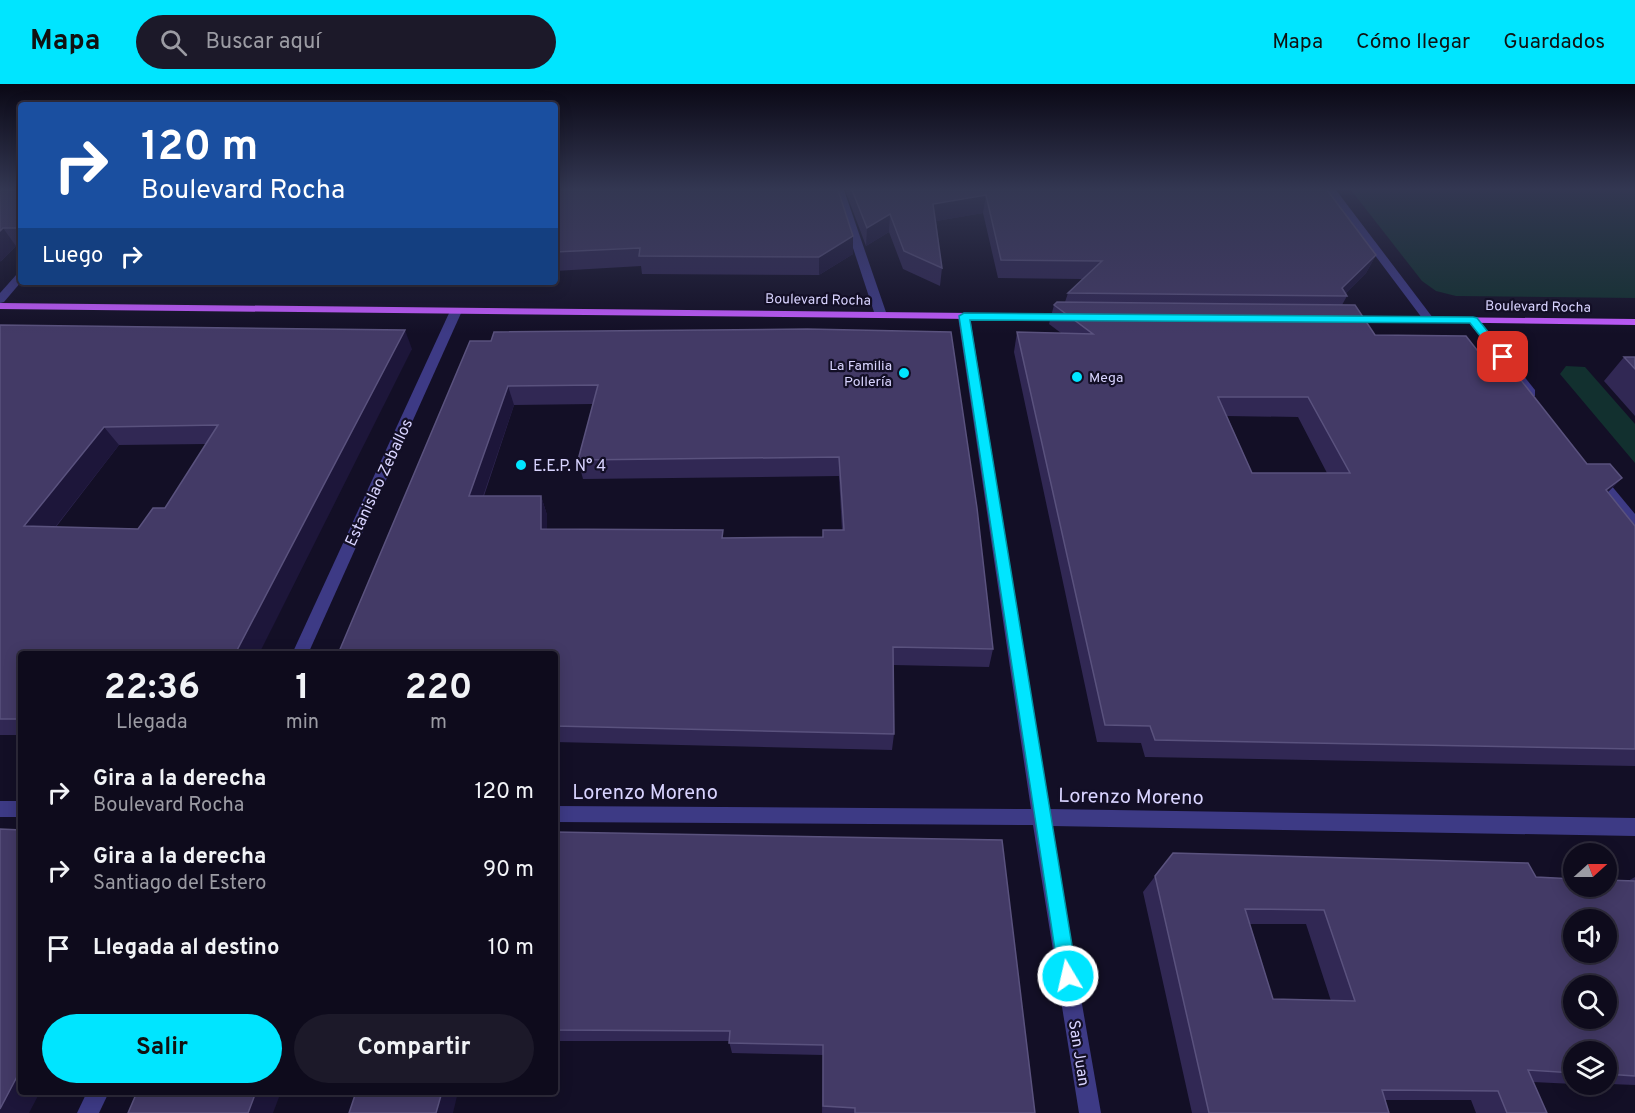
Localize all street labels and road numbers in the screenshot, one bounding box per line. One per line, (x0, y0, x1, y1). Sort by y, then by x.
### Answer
street label: Boulevard Rocha (765, 291, 871, 310)
street label: Boulevard Rocha (1485, 298, 1591, 317)
street label: Estanislao Zeballos (342, 416, 418, 550)
street label: Lorenzo Moreno (572, 781, 718, 807)
street label: Lorenzo Moreno (1058, 784, 1204, 812)
street label: San Juan (1063, 1019, 1093, 1088)

